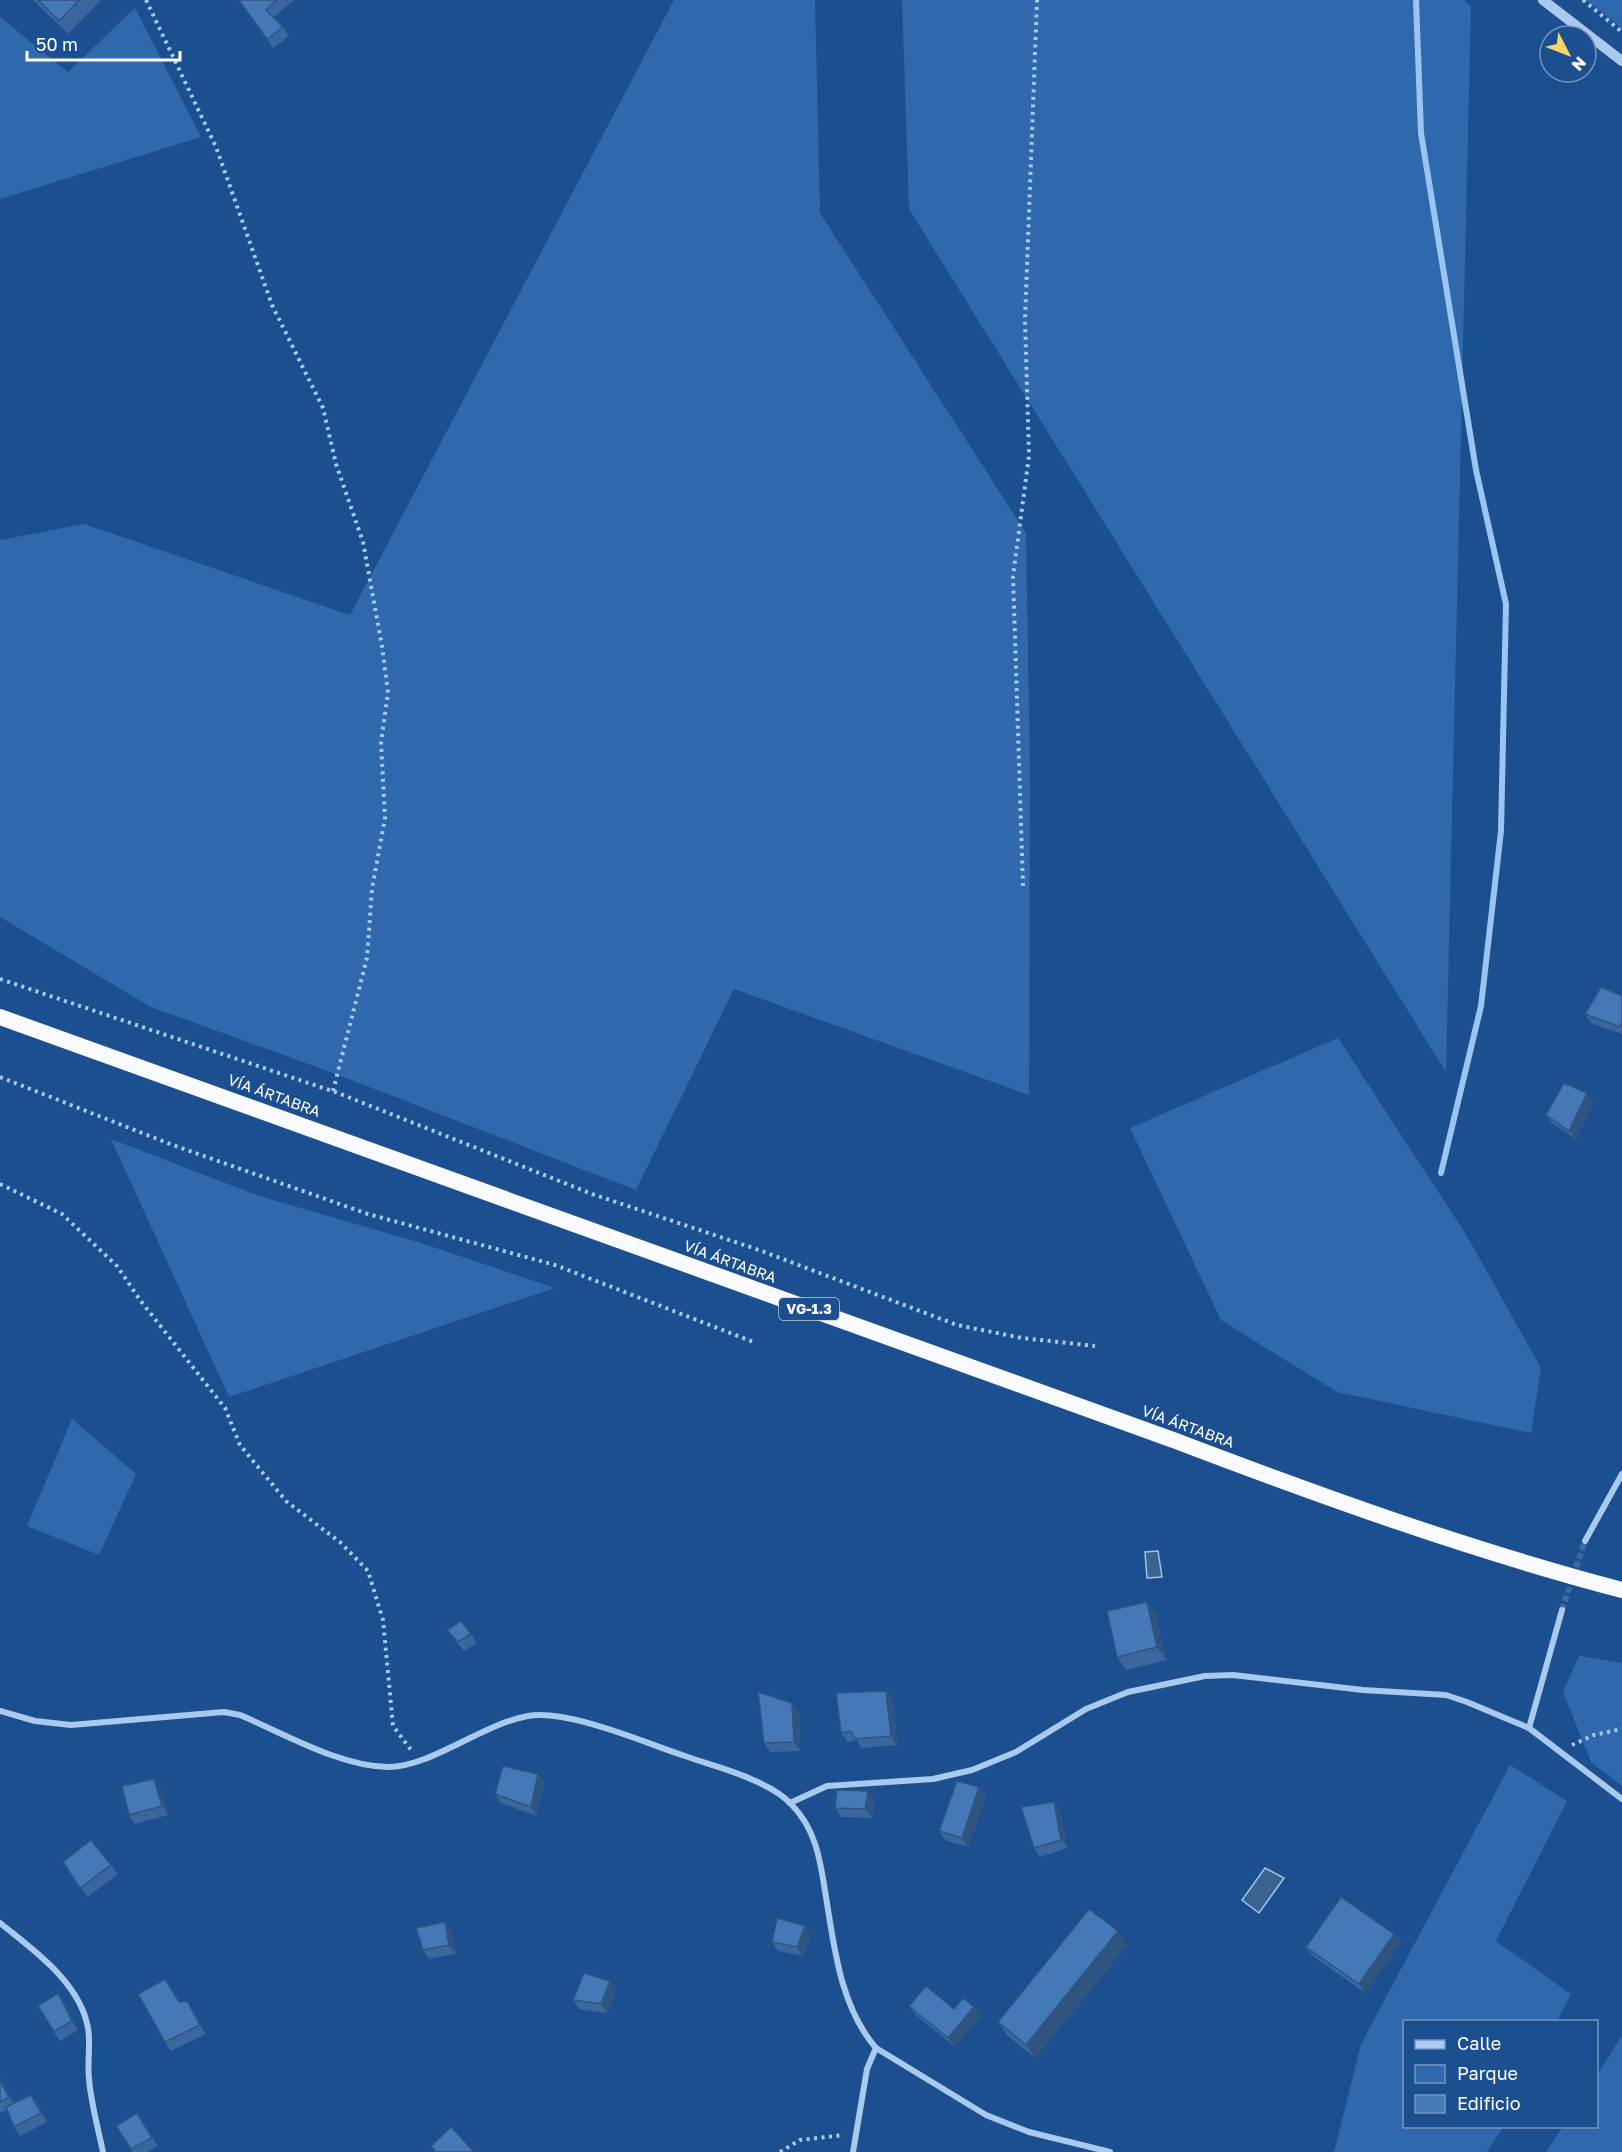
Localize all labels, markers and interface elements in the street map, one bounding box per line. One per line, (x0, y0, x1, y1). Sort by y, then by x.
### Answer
scale bar (27, 24, 180, 62)
north arrow (1538, 24, 1598, 84)
text: 50 m (36, 33, 78, 55)
text: N (1568, 53, 1591, 75)
street label: VÍA ÁRTABRA (226, 1070, 323, 1120)
street label: VÍA ÁRTABRA (682, 1236, 779, 1286)
road number: VG-1.3 (779, 1298, 839, 1320)
street label: VÍA ÁRTABRA (1140, 1401, 1237, 1451)
legend (1403, 2020, 1598, 2128)
text: Calle (1457, 2032, 1501, 2054)
text: Parque (1457, 2062, 1518, 2084)
text: Edificio (1457, 2092, 1521, 2114)

